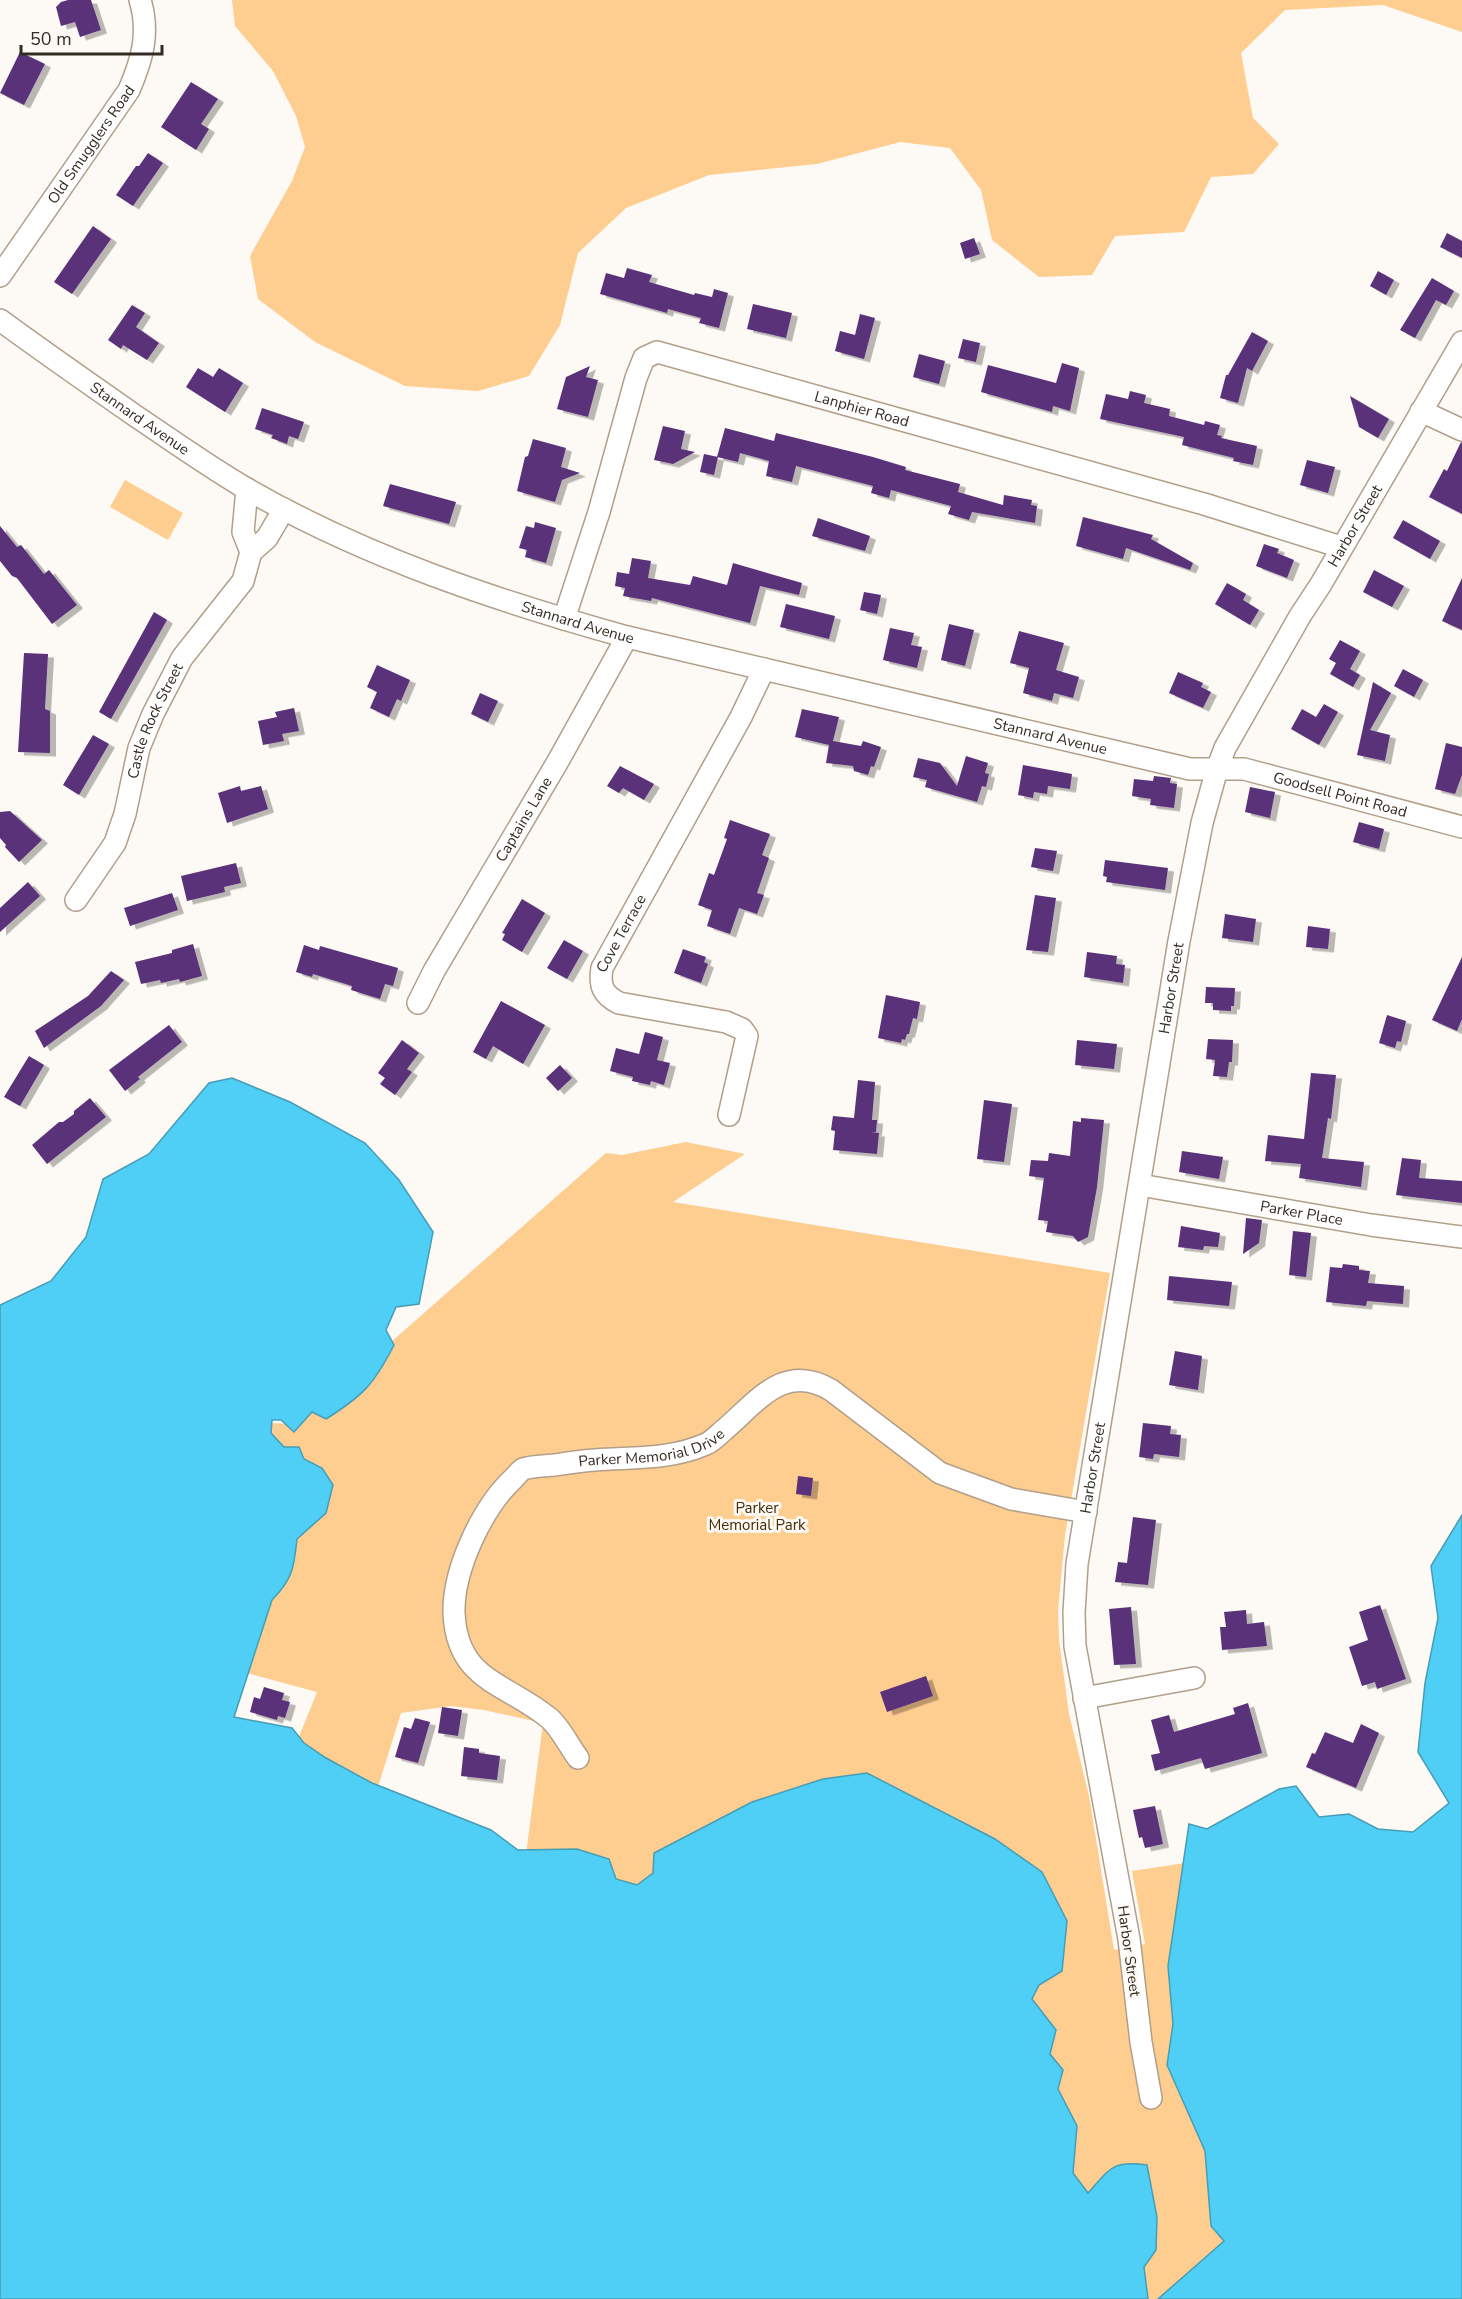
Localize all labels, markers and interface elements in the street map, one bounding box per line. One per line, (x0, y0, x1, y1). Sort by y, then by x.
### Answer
scale bar (21, 18, 162, 56)
text: 50 m (30, 27, 72, 51)
street label: Old Smugglers Road (43, 81, 139, 208)
street label: Stannard Avenue (86, 377, 193, 460)
street label: Lanphier Road (812, 386, 911, 432)
street label: Harbor Street (1323, 480, 1387, 571)
street label: Stannard Avenue (519, 596, 636, 648)
street label: Castle Rock Street (123, 659, 188, 781)
street label: Stannard Avenue (991, 713, 1109, 759)
street label: Goodsell Point Road (1271, 767, 1409, 822)
street label: Captains Lane (491, 773, 557, 865)
street label: Cove Terrace (591, 891, 651, 976)
street label: Harbor Street (1154, 941, 1189, 1035)
street label: Parker Place (1259, 1196, 1345, 1230)
street label: Harbor Street (1075, 1420, 1110, 1515)
street label: Parker Memorial Drive (577, 1424, 729, 1472)
park label: Parker Memorial Park (708, 1498, 806, 1535)
street label: Harbor Street (1113, 1904, 1145, 1999)

